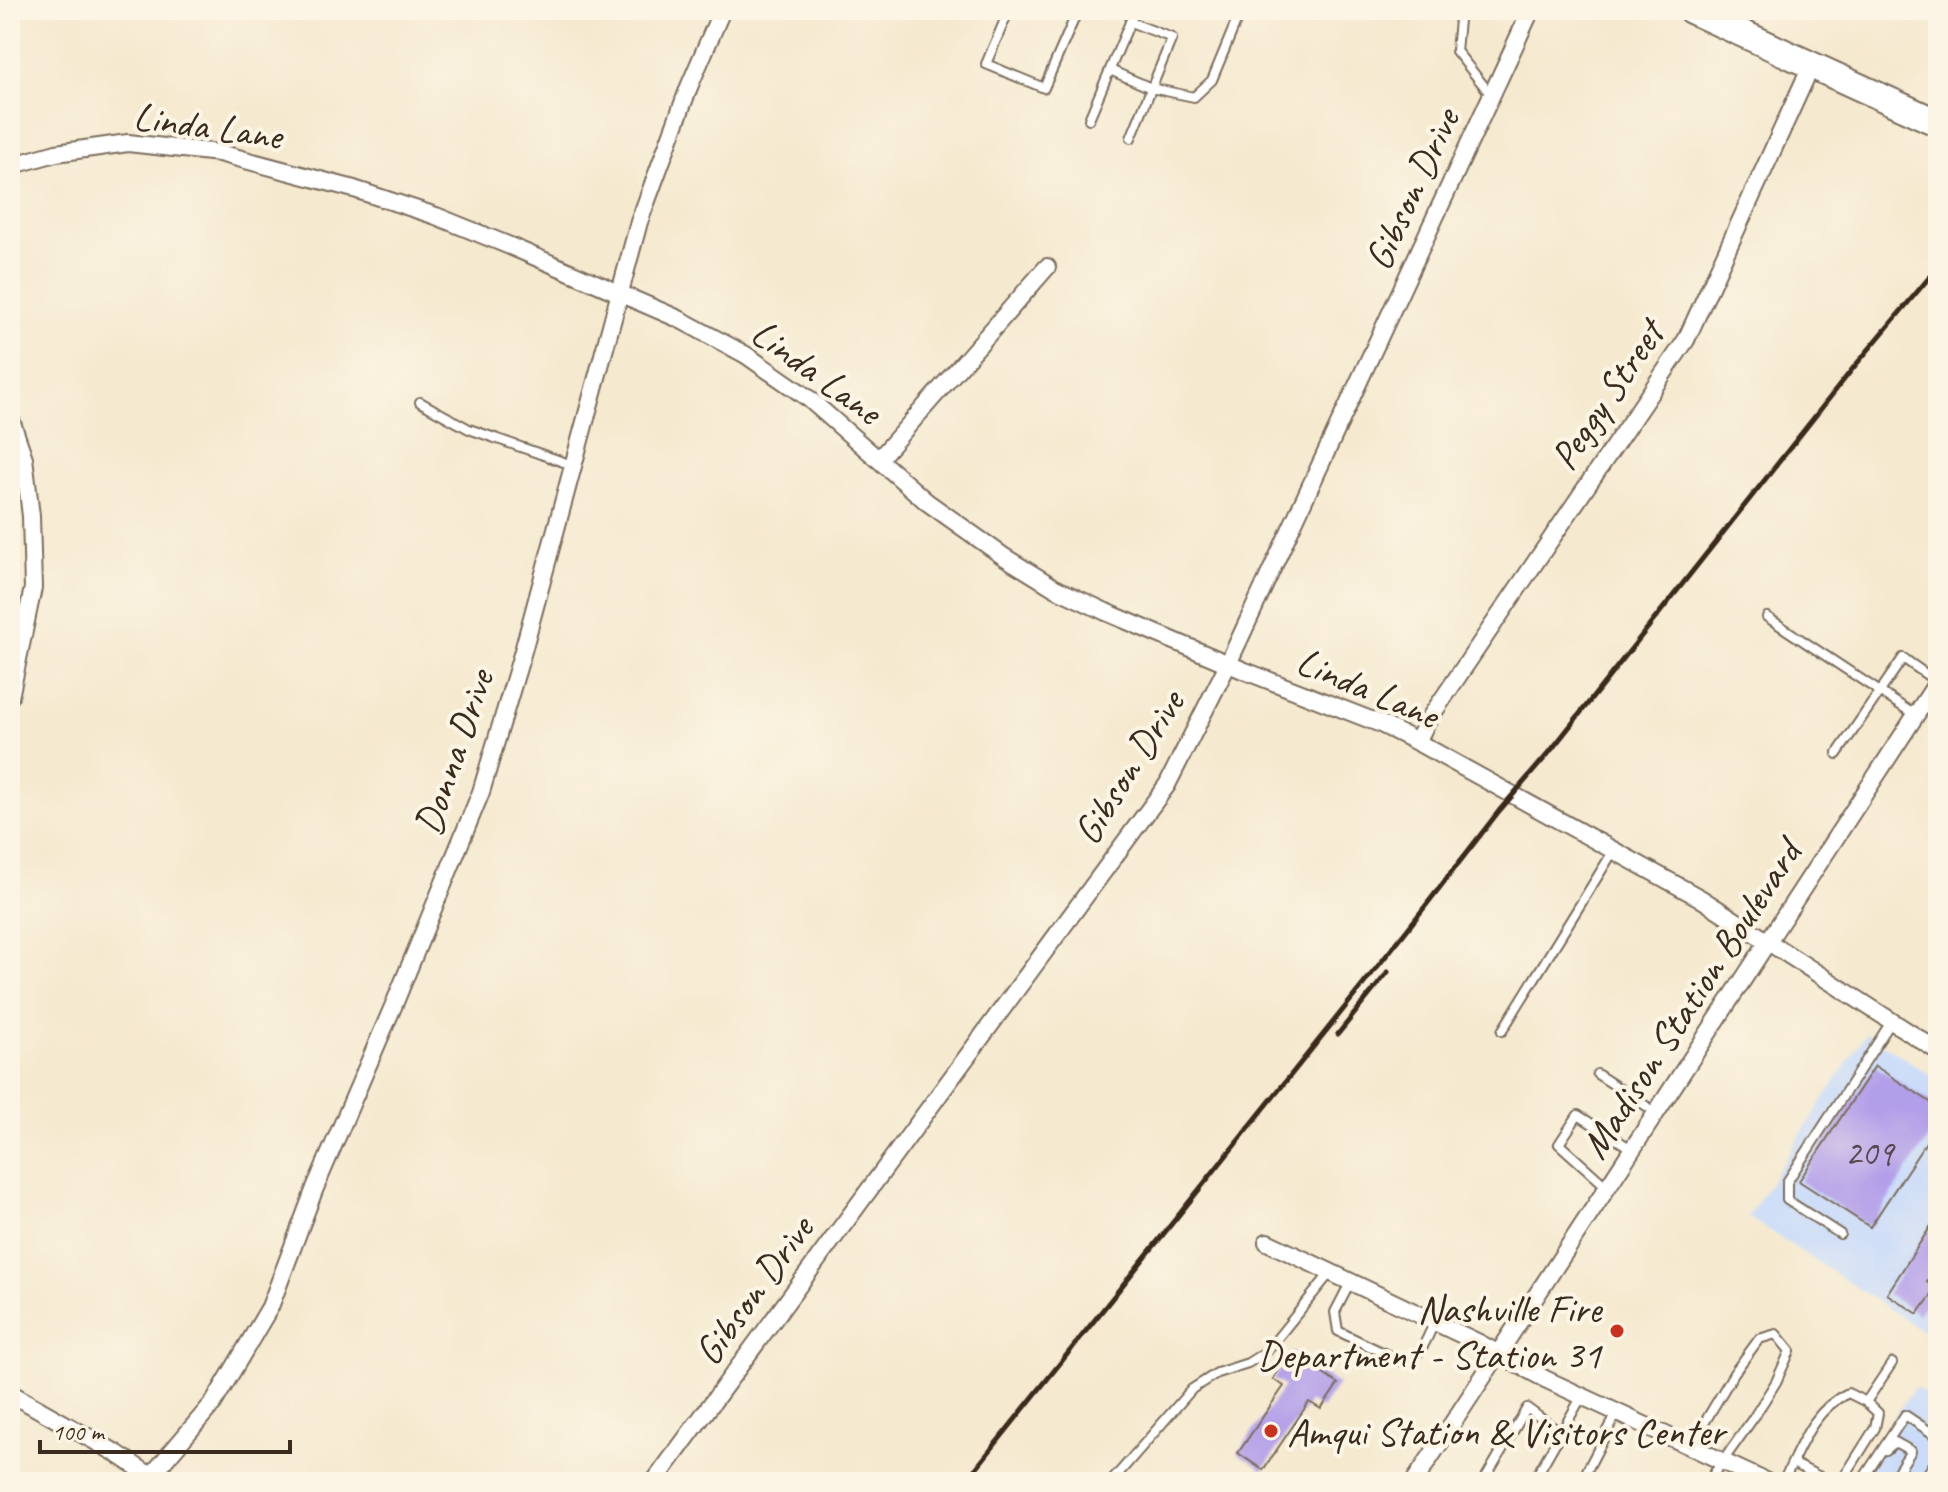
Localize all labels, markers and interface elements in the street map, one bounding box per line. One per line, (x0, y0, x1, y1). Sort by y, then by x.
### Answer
street label: Linda Lane (131, 91, 288, 162)
street label: Gibson Drive (1353, 98, 1472, 278)
street label: Peggy Street (1539, 307, 1678, 480)
street label: Linda Lane (742, 308, 894, 438)
street label: Linda Lane (1289, 636, 1449, 741)
street label: Donna Drive (403, 661, 506, 841)
street label: Gibson Drive (1062, 679, 1197, 854)
street label: Madison Station Boulevard (1569, 826, 1816, 1168)
house number: 209 (1845, 1130, 1896, 1176)
street label: Gibson Drive (683, 1204, 826, 1375)
place label: Nashville Fire Department - Station 31 (1257, 1284, 1604, 1380)
marker: Nashville Fire Department - Station 31 (1608, 1322, 1626, 1340)
scale bar (40, 1404, 290, 1454)
place label: Amqui Station & Visitors Center (1287, 1407, 1728, 1457)
text: 100 m (52, 1417, 106, 1447)
marker: Amqui Station & Visitors Center (1262, 1422, 1280, 1440)

